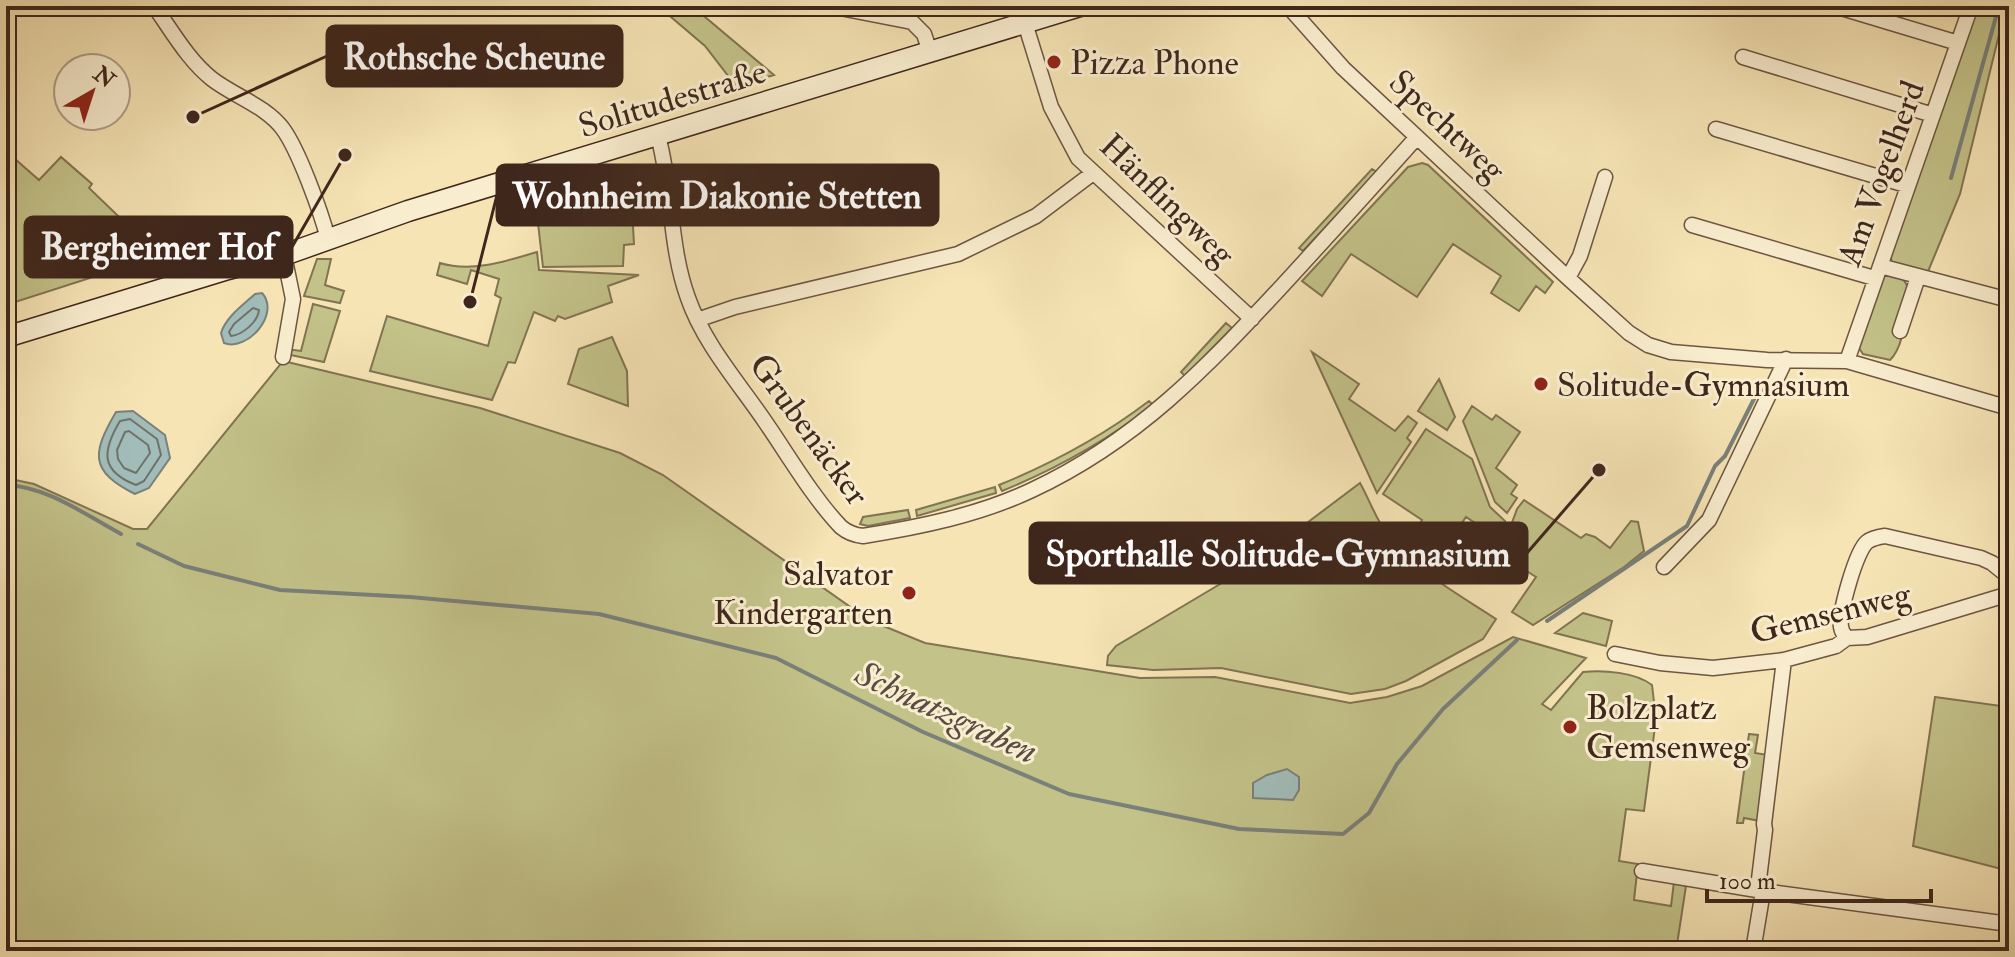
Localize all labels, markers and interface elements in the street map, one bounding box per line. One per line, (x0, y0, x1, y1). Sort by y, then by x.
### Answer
callout: Rothsche Scheune (327, 26, 622, 86)
text: Rothsche Scheune (343, 35, 605, 80)
place label: Pizza Phone (1070, 42, 1239, 85)
street label: Solitudestraße (573, 50, 772, 148)
north arrow (52, 52, 132, 132)
marker: Pizza Phone (1045, 53, 1063, 71)
text: N (87, 60, 121, 95)
street label: Spechtweg (1380, 61, 1515, 192)
street label: Am Vogelherd (1828, 75, 1935, 273)
street label: Hänflingweg (1090, 125, 1245, 276)
callout: Wohnheim Diakonie Stetten (497, 165, 938, 225)
text: Wohnheim Diakonie Stetten (512, 174, 922, 219)
callout: Bergheimer Hof (25, 217, 292, 277)
text: Bergheimer Hof (40, 225, 281, 270)
street label: Grubenäcker (739, 345, 879, 515)
place label: Solitude-Gymnasium (1557, 364, 1850, 407)
marker: Solitude-Gymnasium (1532, 375, 1550, 393)
callout: Sporthalle Solitude-Gymnasium (1030, 523, 1527, 583)
text: Sporthalle Solitude-Gymnasium (1045, 532, 1511, 578)
place label: Salvator Kindergarten (713, 553, 893, 635)
street label: Gemsenweg (1746, 572, 1916, 654)
marker: Salvator Kindergarten (900, 584, 918, 602)
water label: Schnatzgraben (847, 650, 1045, 774)
place label: Bolzplatz Gemsenweg (1586, 687, 1751, 769)
marker: Bolzplatz Gemsenweg (1561, 718, 1579, 736)
scale bar (1707, 853, 1931, 903)
text: 100 m (1719, 866, 1776, 897)

